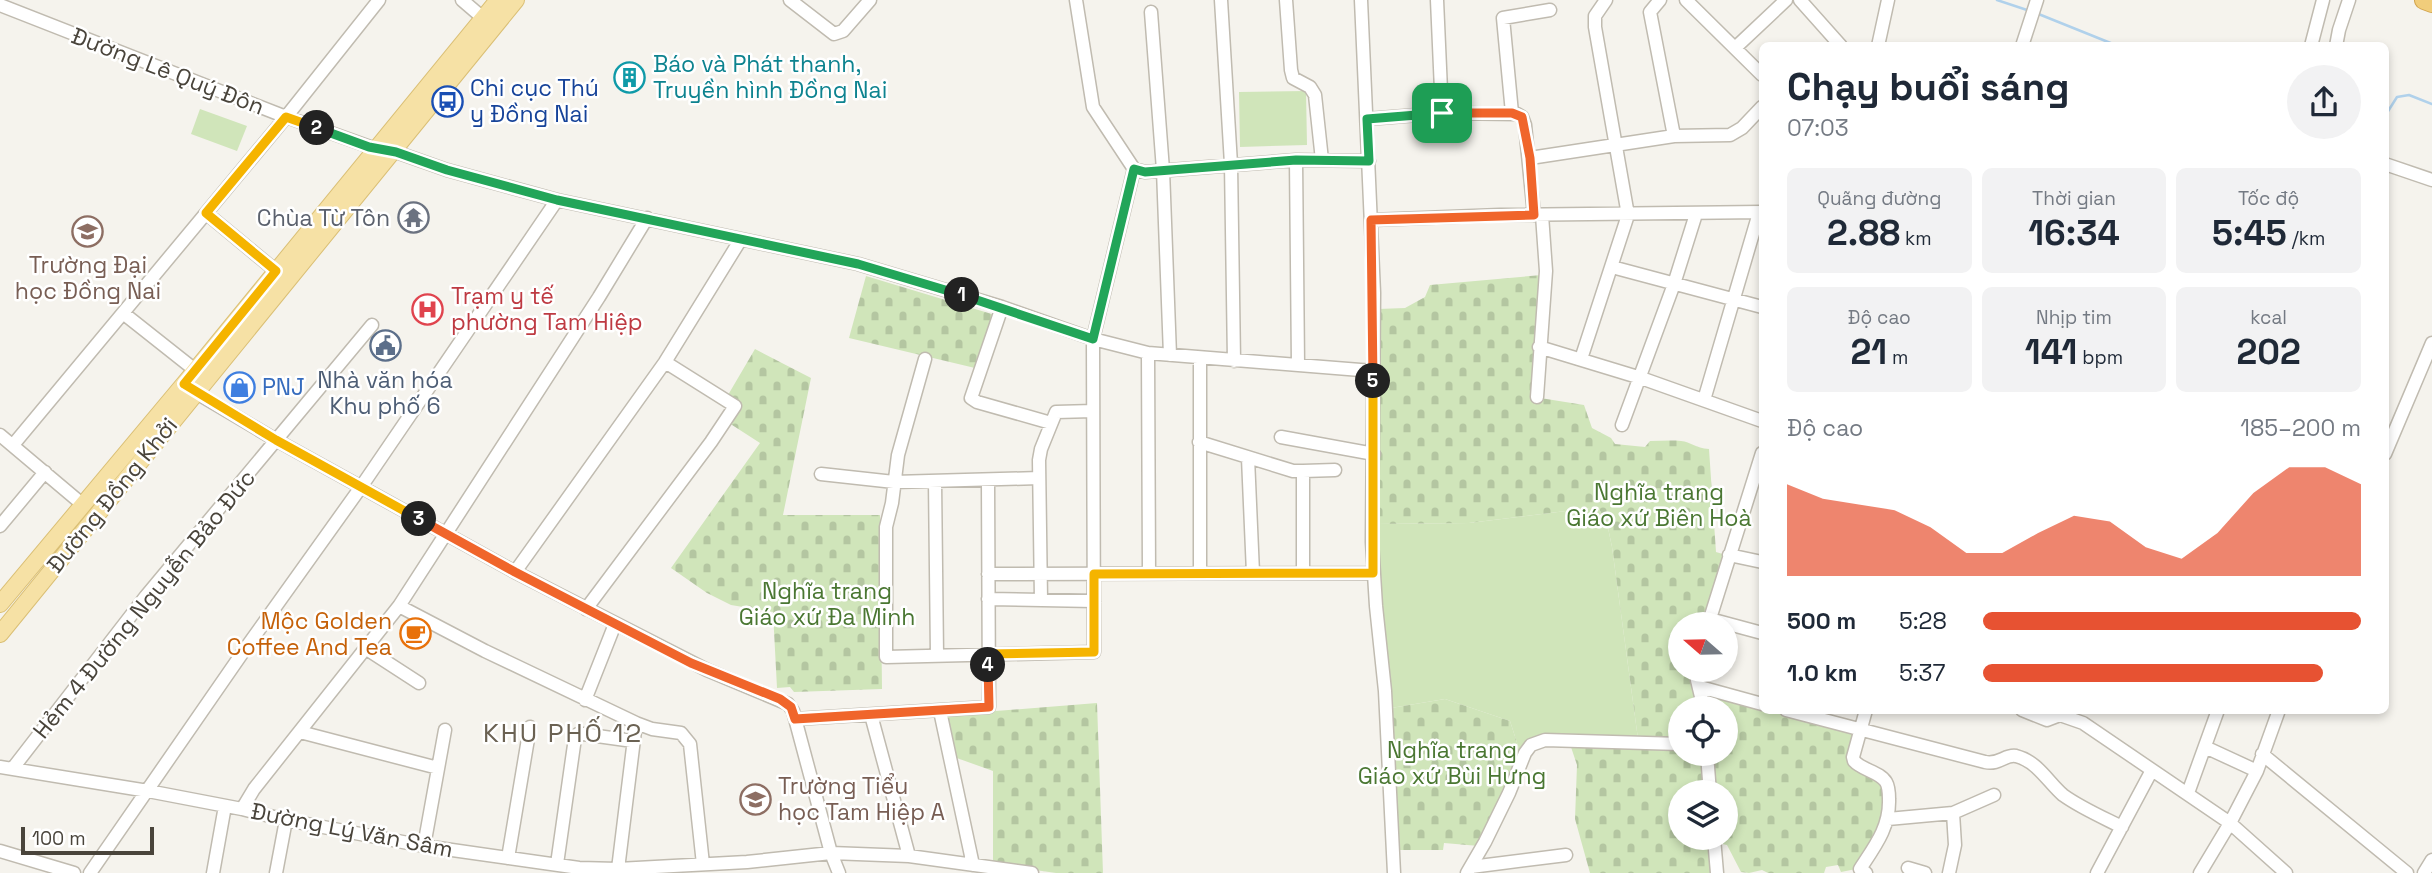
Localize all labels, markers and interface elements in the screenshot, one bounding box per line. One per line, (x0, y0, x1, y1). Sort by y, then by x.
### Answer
street label: Đường Lê Quý Đôn (67, 20, 269, 122)
place label: Báo và Phát thanh, Truyền hình Đồng Nai (653, 49, 887, 105)
building icon: Báo và Phát thanh, Truyền hình Đồng Nai (613, 60, 647, 94)
text: Chạy buổi sáng (1787, 63, 2069, 111)
button: share (2287, 65, 2361, 139)
place label: Chi cục Thú y Đồng Nai (470, 73, 599, 129)
pin (1412, 83, 1472, 143)
bus stop icon: Chi cục Thú y Đồng Nai (430, 84, 464, 118)
icon: arrive (1423, 94, 1461, 132)
pin: 2 (300, 110, 334, 146)
text: 07:03 (1787, 113, 1849, 143)
text: 2 (311, 115, 322, 140)
text: Quãng đường (1817, 186, 1941, 211)
text: Thời gian (2032, 186, 2116, 211)
text: Tốc độ (2238, 186, 2299, 211)
temple icon: Chùa Từ Tôn (396, 201, 430, 235)
place label: Chùa Từ Tôn (257, 203, 390, 233)
text: 2.88 (1827, 211, 1900, 255)
text: 16:34 (2028, 211, 2120, 255)
text: 5:45 (2212, 211, 2287, 255)
school or university icon: Trường Đại học Đồng Nai (71, 214, 105, 248)
text: km (1900, 226, 1932, 251)
text: /km (2287, 226, 2325, 251)
place label: Trường Đại học Đồng Nai (15, 250, 161, 306)
pin: 1 (944, 278, 979, 312)
place label: Trạm y tế phường Tam Hiệp (451, 281, 643, 337)
text: 1 (957, 282, 966, 307)
hospital icon: Trạm y tế phường Tam Hiệp (411, 292, 445, 326)
text: Độ cao (1848, 305, 1911, 330)
text: Nhịp tim (2036, 305, 2112, 330)
text: kcal (2250, 305, 2287, 330)
public building icon: Nhà văn hóa Khu phố 6 (368, 329, 402, 363)
text: 21 (1850, 330, 1887, 374)
text: 141 (2025, 330, 2077, 374)
text: 202 (2237, 330, 2301, 374)
text: m (1887, 345, 1908, 370)
text: bpm (2077, 345, 2123, 370)
pin: 5 (1356, 364, 1390, 398)
place label: Nhà văn hóa Khu phố 6 (317, 365, 453, 421)
text: 5 (1367, 368, 1378, 393)
shop icon: PNJ (222, 370, 256, 404)
place label: PNJ (262, 372, 305, 402)
street label: Đường Đồng Khởi (40, 411, 184, 579)
text: Độ cao (1787, 413, 1863, 443)
text: 185–200 m (2240, 413, 2361, 443)
street label: Hẻm 4 Đường Nguyễn Bảo Đức (26, 463, 262, 745)
park label: Nghĩa trang Giáo xứ Biên Hoà (1566, 477, 1752, 533)
pin: 3 (402, 502, 436, 536)
text: 3 (413, 506, 424, 531)
park label: Nghĩa trang Giáo xứ Đa Minh (739, 576, 915, 632)
place label: Mộc Golden Coffee And Tea (227, 606, 392, 662)
text: 500 m (1787, 606, 1856, 636)
text: 5:28 (1899, 606, 1947, 636)
north arrow (1668, 612, 1738, 682)
map controls (1668, 612, 1738, 850)
cafe icon: Mộc Golden Coffee And Tea (398, 617, 432, 651)
pin: 4 (970, 648, 1006, 682)
text: 4 (981, 652, 994, 677)
text: 1.0 km (1787, 658, 1857, 688)
text: 5:37 (1899, 658, 1945, 688)
button: locate (1668, 696, 1738, 766)
district label: KHU PHỐ 12 (483, 716, 643, 750)
park label: Nghĩa trang Giáo xứ Bùi Hưng (1358, 735, 1546, 791)
place label: Trường Tiểu học Tam Hiệp A (778, 771, 945, 827)
button: layers (1668, 780, 1738, 850)
school or university icon: Trường Tiểu học Tam Hiệp A (738, 782, 772, 816)
street label: Đường Lý Văn Sâm (249, 796, 455, 864)
scale bar (21, 824, 154, 856)
text: 100 m (32, 826, 86, 851)

